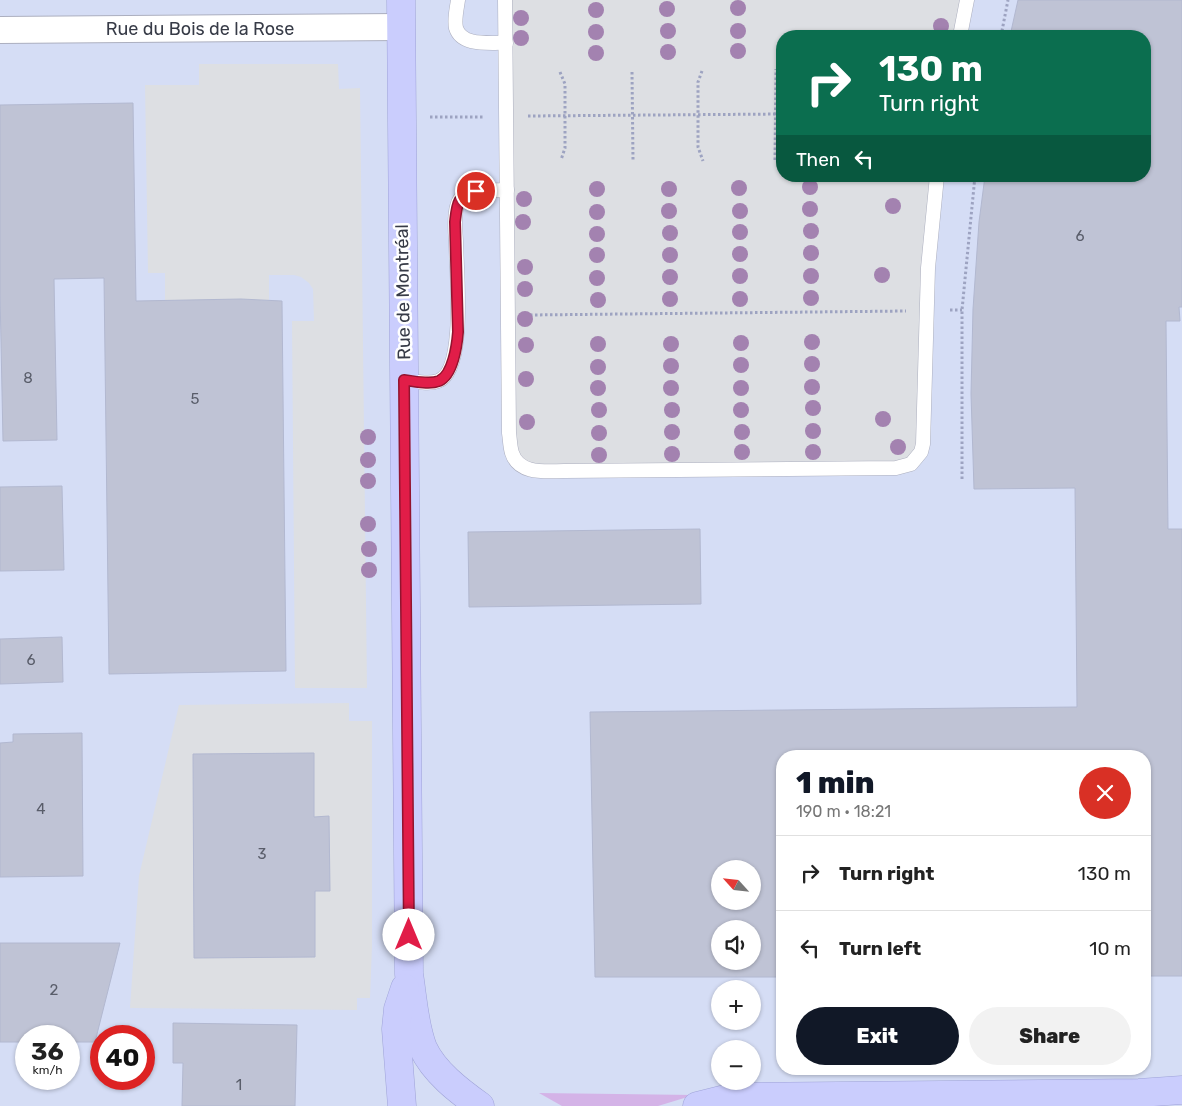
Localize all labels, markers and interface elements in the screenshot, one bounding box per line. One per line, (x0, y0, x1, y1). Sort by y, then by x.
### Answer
street label: Rue du Bois de la Rose (106, 18, 294, 40)
text: 130 m (879, 48, 983, 90)
icon: right (796, 50, 861, 115)
text: Turn right (879, 90, 979, 117)
icon: left (850, 145, 878, 173)
text: Then (796, 148, 840, 171)
pin (455, 170, 497, 212)
icon: arrive (462, 177, 490, 205)
street label: Rue de Montréal (391, 224, 415, 360)
house number: 6 (1075, 227, 1085, 245)
house number: 8 (23, 369, 33, 387)
house number: 5 (191, 390, 200, 408)
house number: 6 (26, 651, 36, 669)
text: 1 min (796, 765, 874, 801)
button: close (1079, 767, 1131, 819)
house number: 4 (36, 800, 46, 818)
text: 190 m · 18:21 (796, 802, 891, 821)
house number: 3 (257, 845, 267, 863)
icon: right (796, 859, 824, 887)
north arrow (711, 860, 761, 910)
map controls (711, 860, 761, 1090)
text: Turn right (839, 862, 934, 885)
text: 130 m (1078, 862, 1131, 885)
position arrow (382, 908, 434, 960)
button: sound (711, 920, 761, 970)
icon: left (796, 934, 824, 962)
text: Turn left (839, 937, 921, 960)
text: 10 m (1089, 937, 1131, 960)
button: + (711, 980, 761, 1030)
house number: 2 (50, 981, 59, 999)
button: Exit (796, 1007, 959, 1065)
button: Share (969, 1007, 1131, 1065)
speed limit sign: 40 (90, 1025, 155, 1090)
text: 36 (31, 1037, 64, 1066)
button: − (711, 1040, 761, 1090)
text: km/h (33, 1063, 62, 1077)
house number: 1 (236, 1076, 242, 1094)

